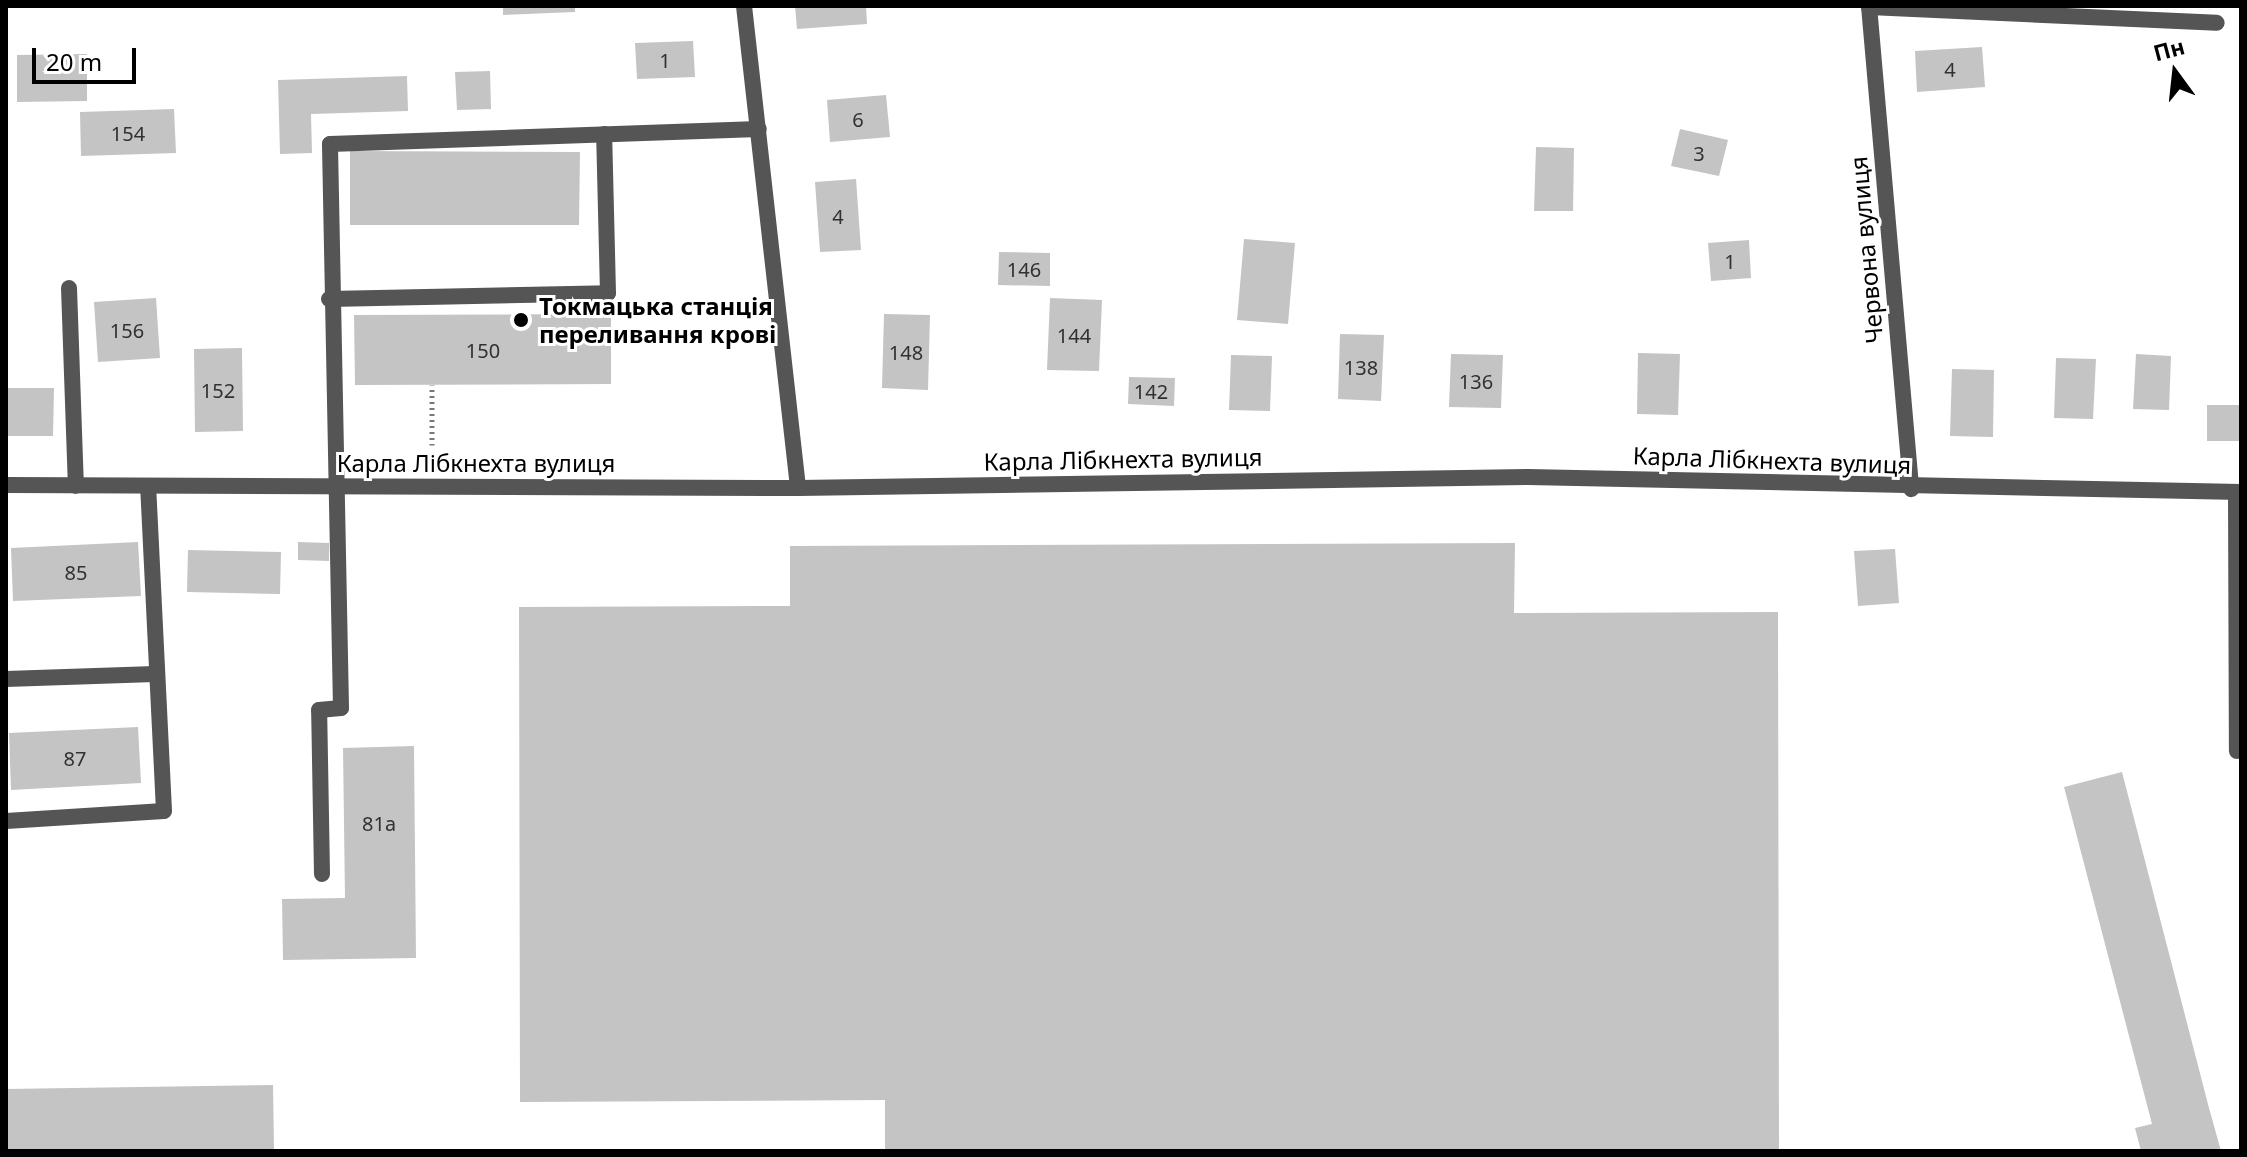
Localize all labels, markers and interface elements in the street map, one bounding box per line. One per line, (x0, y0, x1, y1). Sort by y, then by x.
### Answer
text: Пн (2150, 30, 2188, 67)
scale bar (36, 32, 140, 82)
north arrow (2135, 32, 2215, 112)
text: 20 m (46, 45, 102, 78)
house number: 1 (659, 48, 671, 72)
house number: 4 (1944, 57, 1956, 81)
house number: 6 (852, 107, 864, 131)
house number: 154 (111, 121, 145, 145)
house number: 3 (1693, 141, 1705, 165)
street label: Червона вулиця (1843, 155, 1889, 345)
house number: 4 (832, 204, 844, 228)
house number: 1 (1724, 249, 1736, 273)
house number: 146 (1007, 257, 1041, 281)
place label: Токмацька станція переливання крові (539, 292, 776, 348)
marker: Токмацька станція переливання крові (510, 309, 532, 331)
house number: 156 (110, 318, 144, 342)
house number: 144 (1057, 323, 1091, 347)
house number: 150 (466, 338, 500, 362)
house number: 148 (889, 340, 923, 364)
house number: 138 (1344, 355, 1378, 379)
house number: 136 (1459, 369, 1493, 393)
house number: 152 (201, 378, 235, 402)
house number: 142 (1134, 379, 1168, 403)
street label: Карла Лібкнехта вулиця (1632, 441, 1912, 479)
street label: Карла Лібкнехта вулиця (983, 442, 1263, 476)
street label: Карла Лібкнехта вулиця (337, 449, 615, 477)
house number: 85 (65, 560, 87, 584)
house number: 87 (64, 746, 86, 770)
house number: 81а (362, 811, 396, 835)

